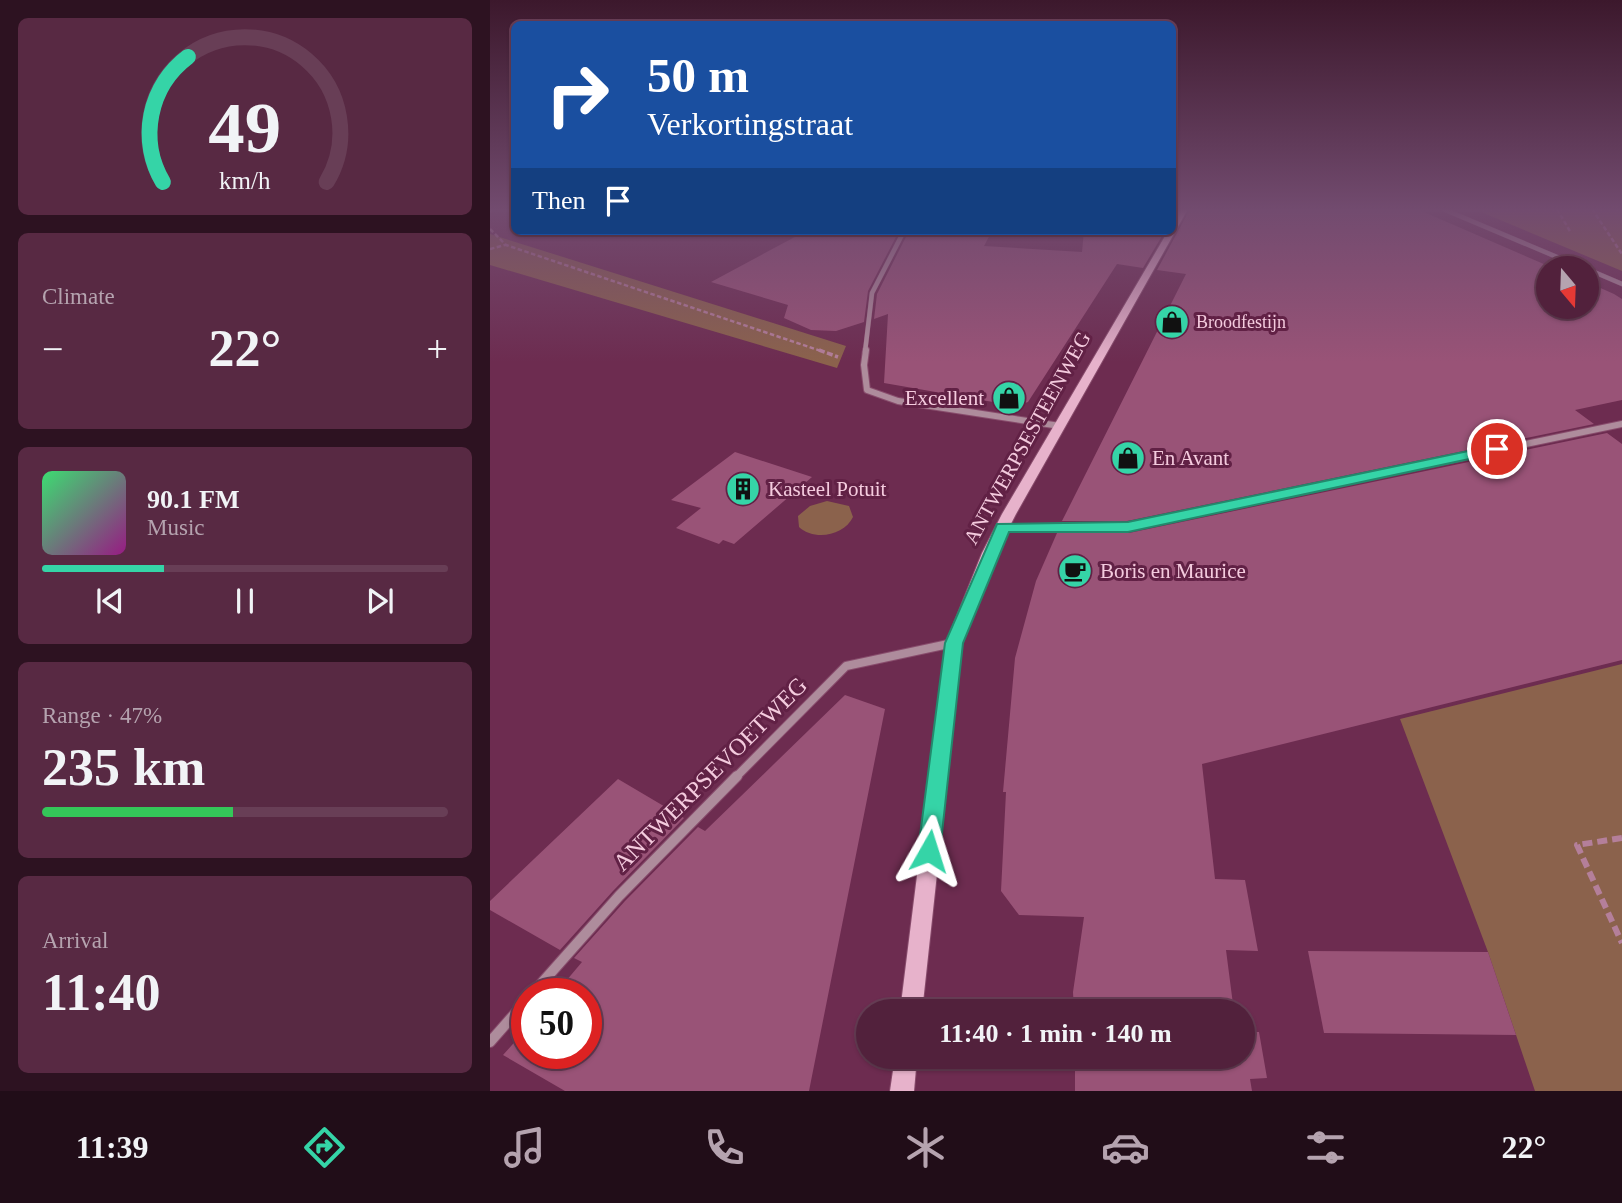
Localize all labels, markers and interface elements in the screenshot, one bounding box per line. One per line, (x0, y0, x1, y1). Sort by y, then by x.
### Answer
text: 50 m (647, 48, 749, 103)
icon: right (532, 49, 623, 140)
text: 49 (209, 88, 281, 169)
text: Verkortingstraat (647, 106, 853, 142)
text: km/h (219, 167, 271, 194)
icon: arrive (599, 182, 637, 220)
text: Then (532, 186, 585, 215)
north arrow (1536, 256, 1600, 318)
map controls (1536, 256, 1599, 319)
text: Climate (42, 284, 115, 309)
shop icon: Broodfestijn (1153, 303, 1191, 341)
place label: Broodfestijn (1196, 312, 1286, 332)
text: 22° (209, 320, 281, 377)
text: − (42, 328, 63, 370)
text: + (427, 328, 448, 370)
street label: ANTWERPSESTEENWEG (959, 328, 1095, 548)
shop icon: Excellent (990, 379, 1028, 417)
place label: Excellent (905, 386, 984, 410)
pin (1467, 419, 1527, 479)
icon: arrive (1478, 430, 1516, 468)
shop icon: En Avant (1109, 439, 1147, 477)
place label: En Avant (1152, 446, 1229, 470)
building icon: Kasteel Potuit (724, 470, 762, 508)
place label: Kasteel Potuit (768, 477, 887, 501)
text: 90.1 FM (147, 485, 239, 514)
text: Music (147, 515, 205, 540)
cafe icon: Boris en Maurice (1056, 552, 1094, 590)
place label: Boris en Maurice (1100, 559, 1246, 583)
icon: previous (91, 582, 129, 620)
icon: pause (226, 582, 264, 620)
icon: next (361, 582, 399, 620)
street label: ANTWERPSEVOETWEG (608, 672, 812, 876)
text: Range · 47% (42, 703, 162, 728)
text: 235 km (42, 739, 205, 796)
position arrow (892, 814, 966, 888)
text: Arrival (42, 928, 108, 953)
text: 11:40 (42, 964, 160, 1021)
speed limit sign: 50 (511, 978, 602, 1069)
text: 11:40 · 1 min · 140 m (939, 1019, 1172, 1048)
icon: directions (300, 1123, 349, 1172)
icon: music (500, 1123, 549, 1172)
icon: phone (700, 1123, 749, 1172)
icon: climate (901, 1123, 950, 1172)
icon: car (1101, 1123, 1150, 1172)
icon: filters (1301, 1123, 1350, 1172)
text: 11:39 (76, 1129, 149, 1165)
text: 22° (1502, 1129, 1546, 1165)

